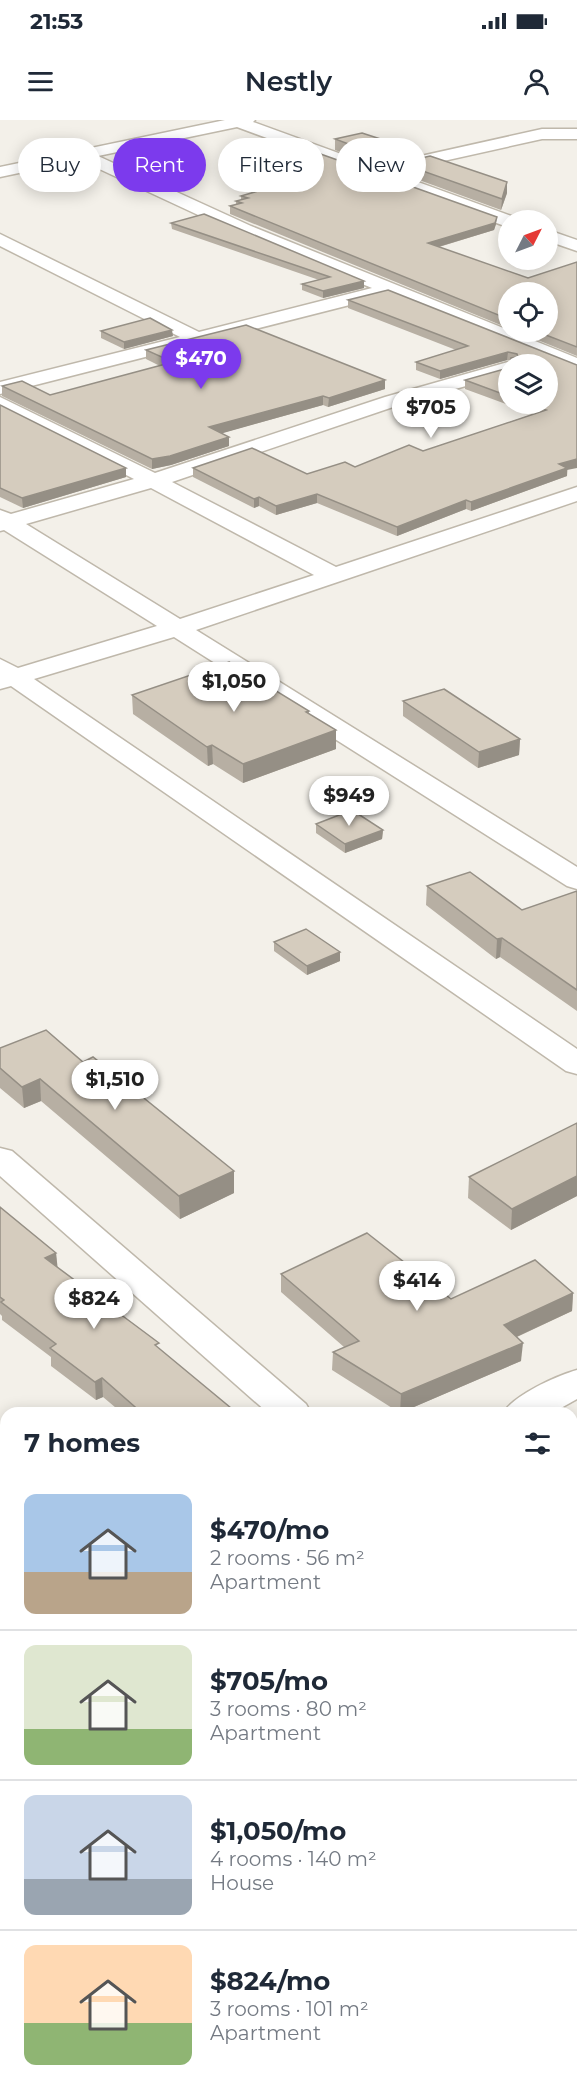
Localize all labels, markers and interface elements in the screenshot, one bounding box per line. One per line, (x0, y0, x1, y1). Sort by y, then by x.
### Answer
text: 21:53 (30, 8, 83, 35)
icon: menu (24, 65, 57, 98)
text: Nestly (245, 65, 332, 98)
icon: person (520, 65, 553, 98)
chip: Buy (18, 138, 101, 192)
chip: Rent (113, 138, 206, 192)
chip: Filters (218, 138, 324, 192)
chip: New (336, 138, 426, 192)
north arrow (498, 210, 558, 270)
map controls (498, 210, 558, 414)
button: locate (498, 282, 558, 342)
pin: $470 (165, 339, 237, 390)
text: $470 (175, 346, 227, 370)
button: layers (498, 354, 558, 414)
pin: $705 (395, 388, 467, 439)
text: $705 (406, 395, 456, 419)
pin: $1,050 (185, 662, 283, 713)
text: $1,050 (202, 669, 266, 693)
pin: $949 (313, 776, 385, 827)
text: $949 (323, 783, 375, 807)
pin: $1,510 (66, 1060, 164, 1111)
text: $1,510 (86, 1067, 144, 1091)
pin: $414 (381, 1261, 453, 1312)
text: $414 (393, 1268, 441, 1292)
pin: $824 (58, 1279, 130, 1330)
text: $824 (68, 1286, 120, 1310)
text: 7 homes (24, 1427, 140, 1459)
icon: filters (521, 1427, 554, 1460)
text: $470/mo (210, 1514, 329, 1546)
icon: home (72, 1518, 144, 1590)
text: 2 rooms · 56 m² (210, 1546, 365, 1570)
text: Apartment (210, 1570, 321, 1594)
text: $705/mo (210, 1665, 328, 1697)
icon: home (72, 1669, 144, 1741)
text: 3 rooms · 80 m² (210, 1697, 367, 1721)
text: Apartment (210, 1721, 321, 1745)
text: $1,050/mo (210, 1815, 346, 1847)
icon: home (72, 1819, 144, 1891)
text: 4 rooms · 140 m² (210, 1847, 377, 1871)
text: House (210, 1871, 274, 1895)
text: $824/mo (210, 1965, 330, 1997)
icon: home (72, 1969, 144, 2041)
text: 3 rooms · 101 m² (210, 1997, 369, 2021)
text: Apartment (210, 2021, 321, 2045)

